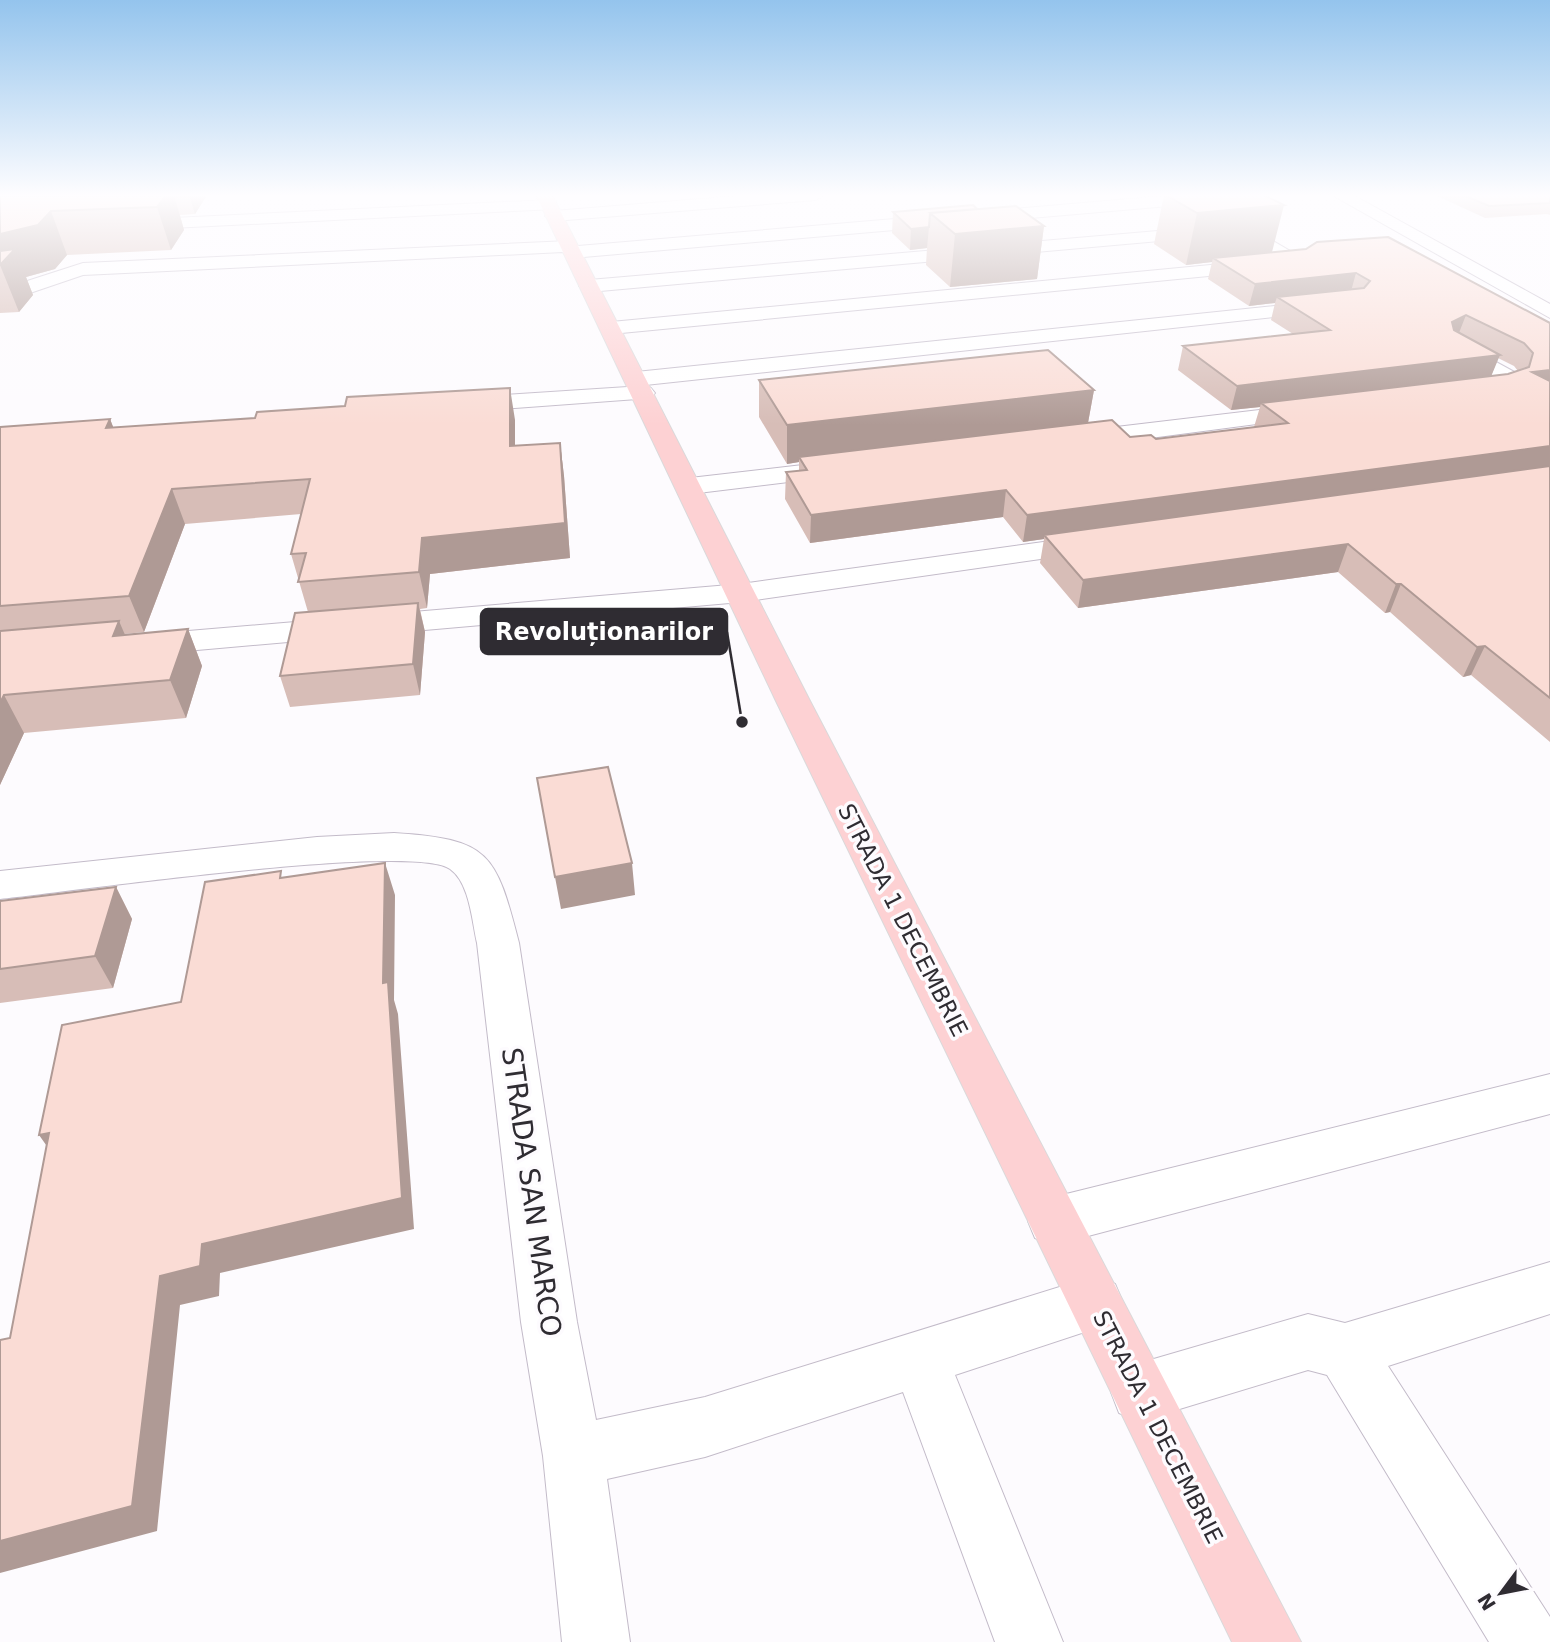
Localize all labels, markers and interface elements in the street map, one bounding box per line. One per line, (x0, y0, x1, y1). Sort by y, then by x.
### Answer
callout: Revoluționarilor (481, 609, 727, 654)
text: Revoluționarilor (495, 618, 713, 646)
street label: STRADA 1 DECEMBRIE (833, 799, 973, 1041)
street label: STRADA SAN MARCO (495, 1045, 568, 1339)
street label: STRADA 1 DECEMBRIE (1088, 1306, 1228, 1548)
north arrow (1466, 1558, 1536, 1628)
text: N (1473, 1589, 1500, 1615)

